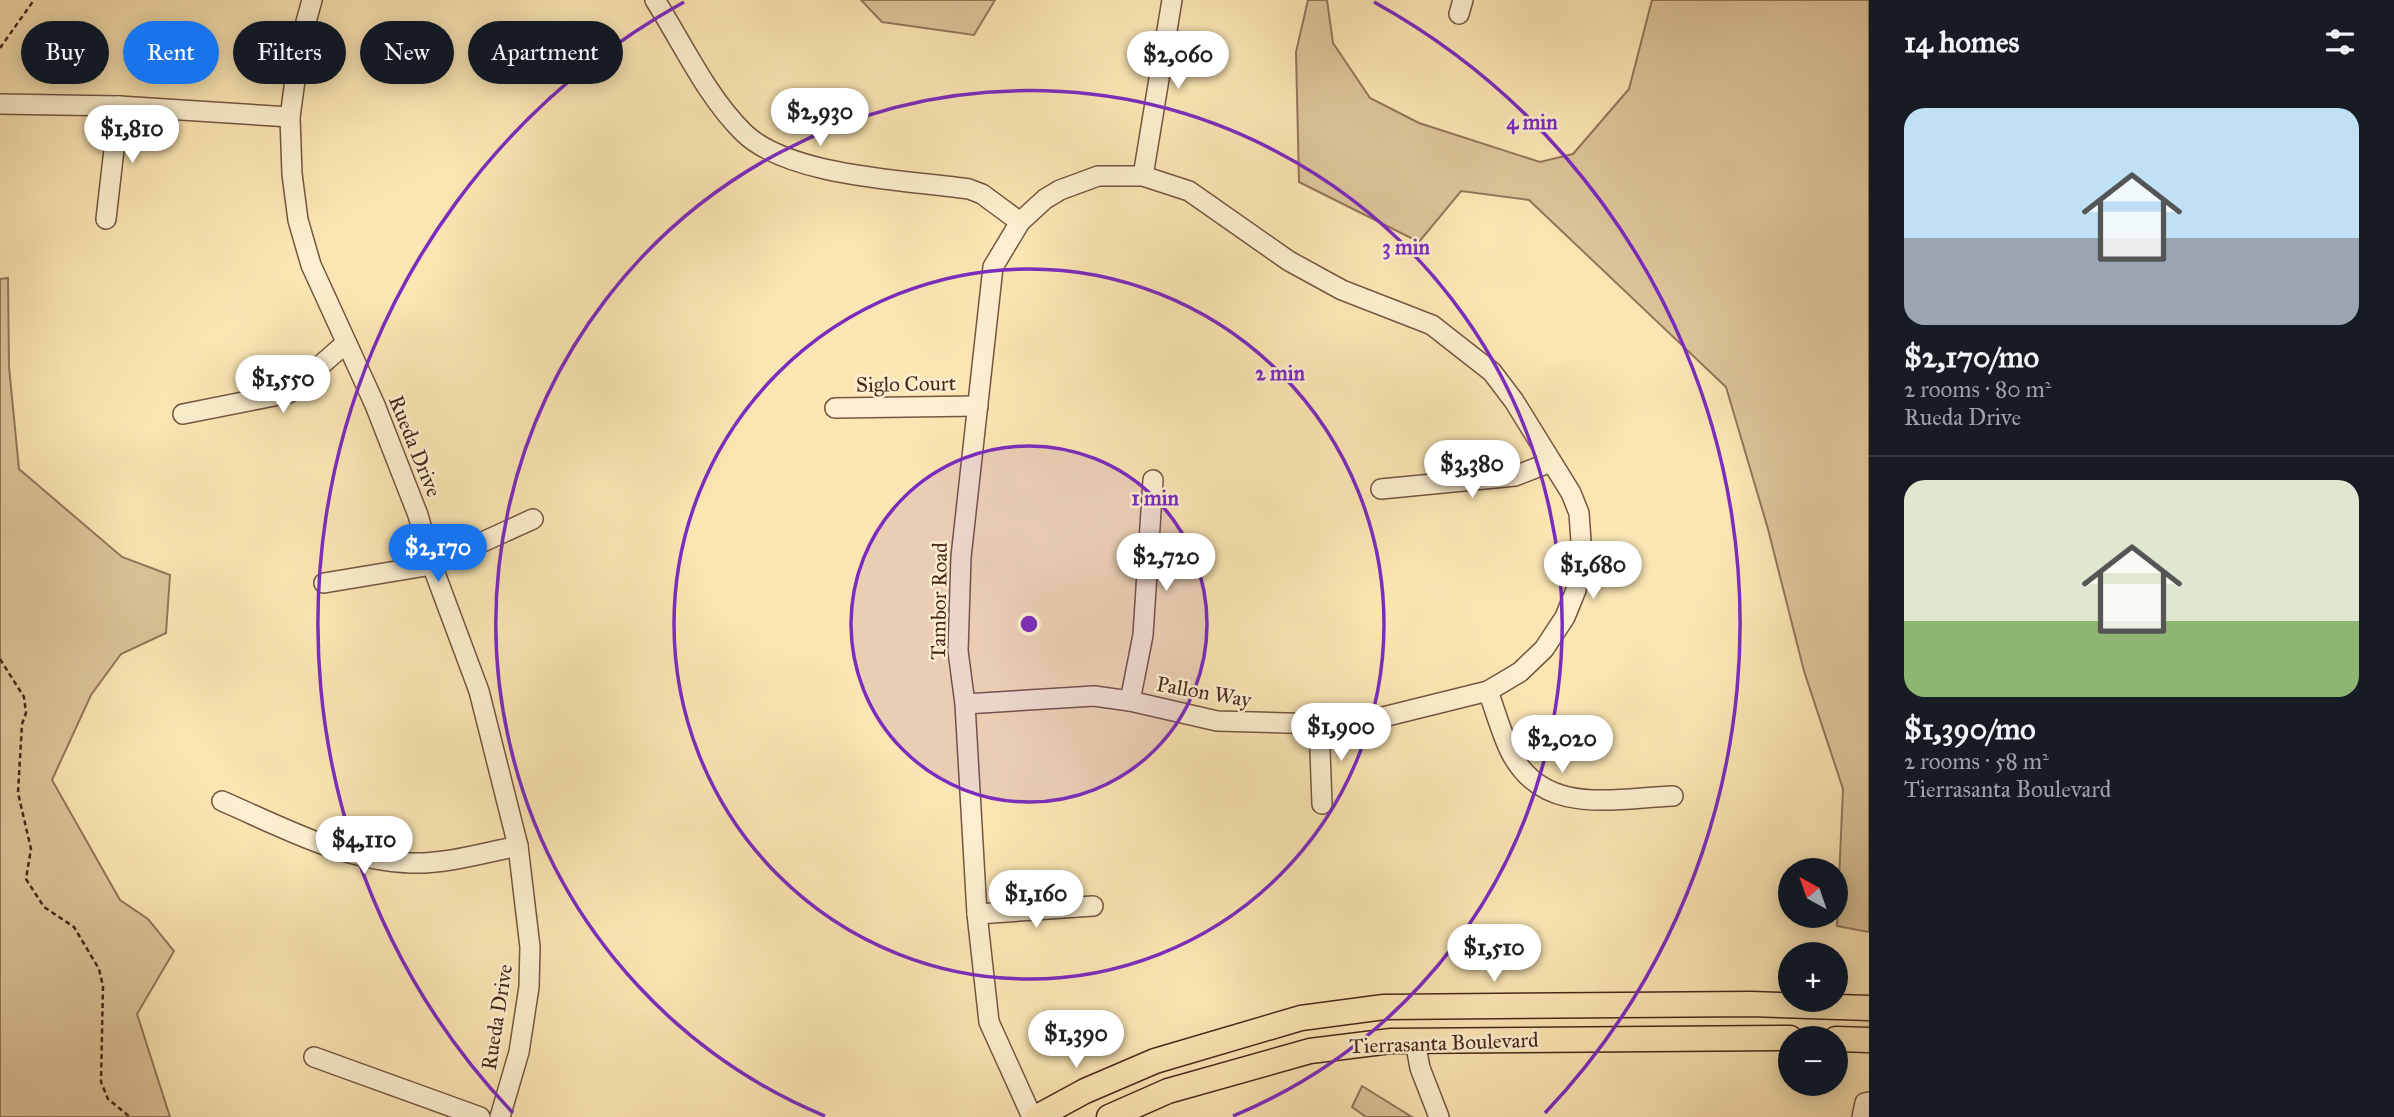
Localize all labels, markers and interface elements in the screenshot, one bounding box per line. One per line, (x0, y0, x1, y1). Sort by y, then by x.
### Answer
chip: Buy (21, 21, 109, 84)
chip: Rent (123, 21, 219, 84)
chip: Filters (233, 21, 346, 84)
chip: New (360, 21, 454, 84)
chip: Apartment (468, 21, 623, 84)
icon: filters (2321, 23, 2359, 61)
text: 14 homes (1904, 24, 2019, 60)
pin: $2,060 (1121, 32, 1235, 91)
text: $2,060 (1143, 40, 1213, 68)
pin: $2,930 (763, 88, 877, 148)
text: $2,930 (787, 97, 853, 125)
pin: $1,810 (75, 106, 189, 165)
text: 4 min (1506, 109, 1558, 135)
text: $1,810 (100, 114, 164, 142)
icon: home (2069, 154, 2195, 280)
text: 3 min (1382, 234, 1430, 260)
text: $2,170/mo (1904, 339, 2039, 375)
pin: $1,550 (226, 356, 340, 415)
text: 2 min (1255, 360, 1305, 386)
text: $1,550 (251, 364, 315, 392)
street label: Siglo Court (856, 370, 957, 398)
text: 2 rooms · 80 m² (1904, 375, 2051, 403)
street label: Rueda Drive (383, 392, 447, 501)
text: Rueda Drive (1904, 403, 2021, 431)
pin: $3,380 (1415, 440, 1529, 500)
text: $3,380 (1440, 449, 1504, 477)
text: 1 min (1131, 485, 1179, 511)
pin: $2,170 (381, 524, 495, 584)
icon: home (2069, 526, 2195, 652)
text: $2,170 (405, 533, 471, 561)
pin: $2,720 (1109, 534, 1223, 593)
street label: Tambor Road (925, 542, 953, 660)
text: $2,720 (1132, 542, 1200, 570)
pin: $1,680 (1536, 542, 1650, 601)
text: $1,680 (1560, 550, 1626, 578)
centre of rings (1017, 612, 1041, 636)
street label: Pallon Way (1155, 671, 1255, 713)
pin: $1,900 (1284, 704, 1398, 763)
text: $1,390/mo (1904, 711, 2036, 747)
text: $1,900 (1307, 712, 1375, 740)
pin: $2,020 (1505, 716, 1619, 775)
text: $2,020 (1527, 724, 1597, 752)
text: 2 rooms · 58 m² (1904, 747, 2049, 775)
text: Tierrasanta Boulevard (1904, 775, 2111, 803)
pin: $4,110 (307, 816, 421, 876)
text: $4,110 (332, 825, 396, 853)
north arrow (1778, 858, 1848, 928)
map controls (1778, 858, 1848, 1096)
pin: $1,160 (979, 870, 1093, 930)
text: $1,160 (1004, 879, 1068, 907)
pin: $1,510 (1437, 925, 1551, 984)
text: $1,510 (1463, 933, 1525, 961)
button: + (1778, 942, 1848, 1012)
street label: Rueda Drive (476, 962, 518, 1072)
pin: $1,390 (1019, 1010, 1133, 1070)
text: $1,390 (1044, 1019, 1108, 1047)
button: − (1778, 1026, 1848, 1096)
street label: Tierrasanta Boulevard (1349, 1027, 1540, 1059)

